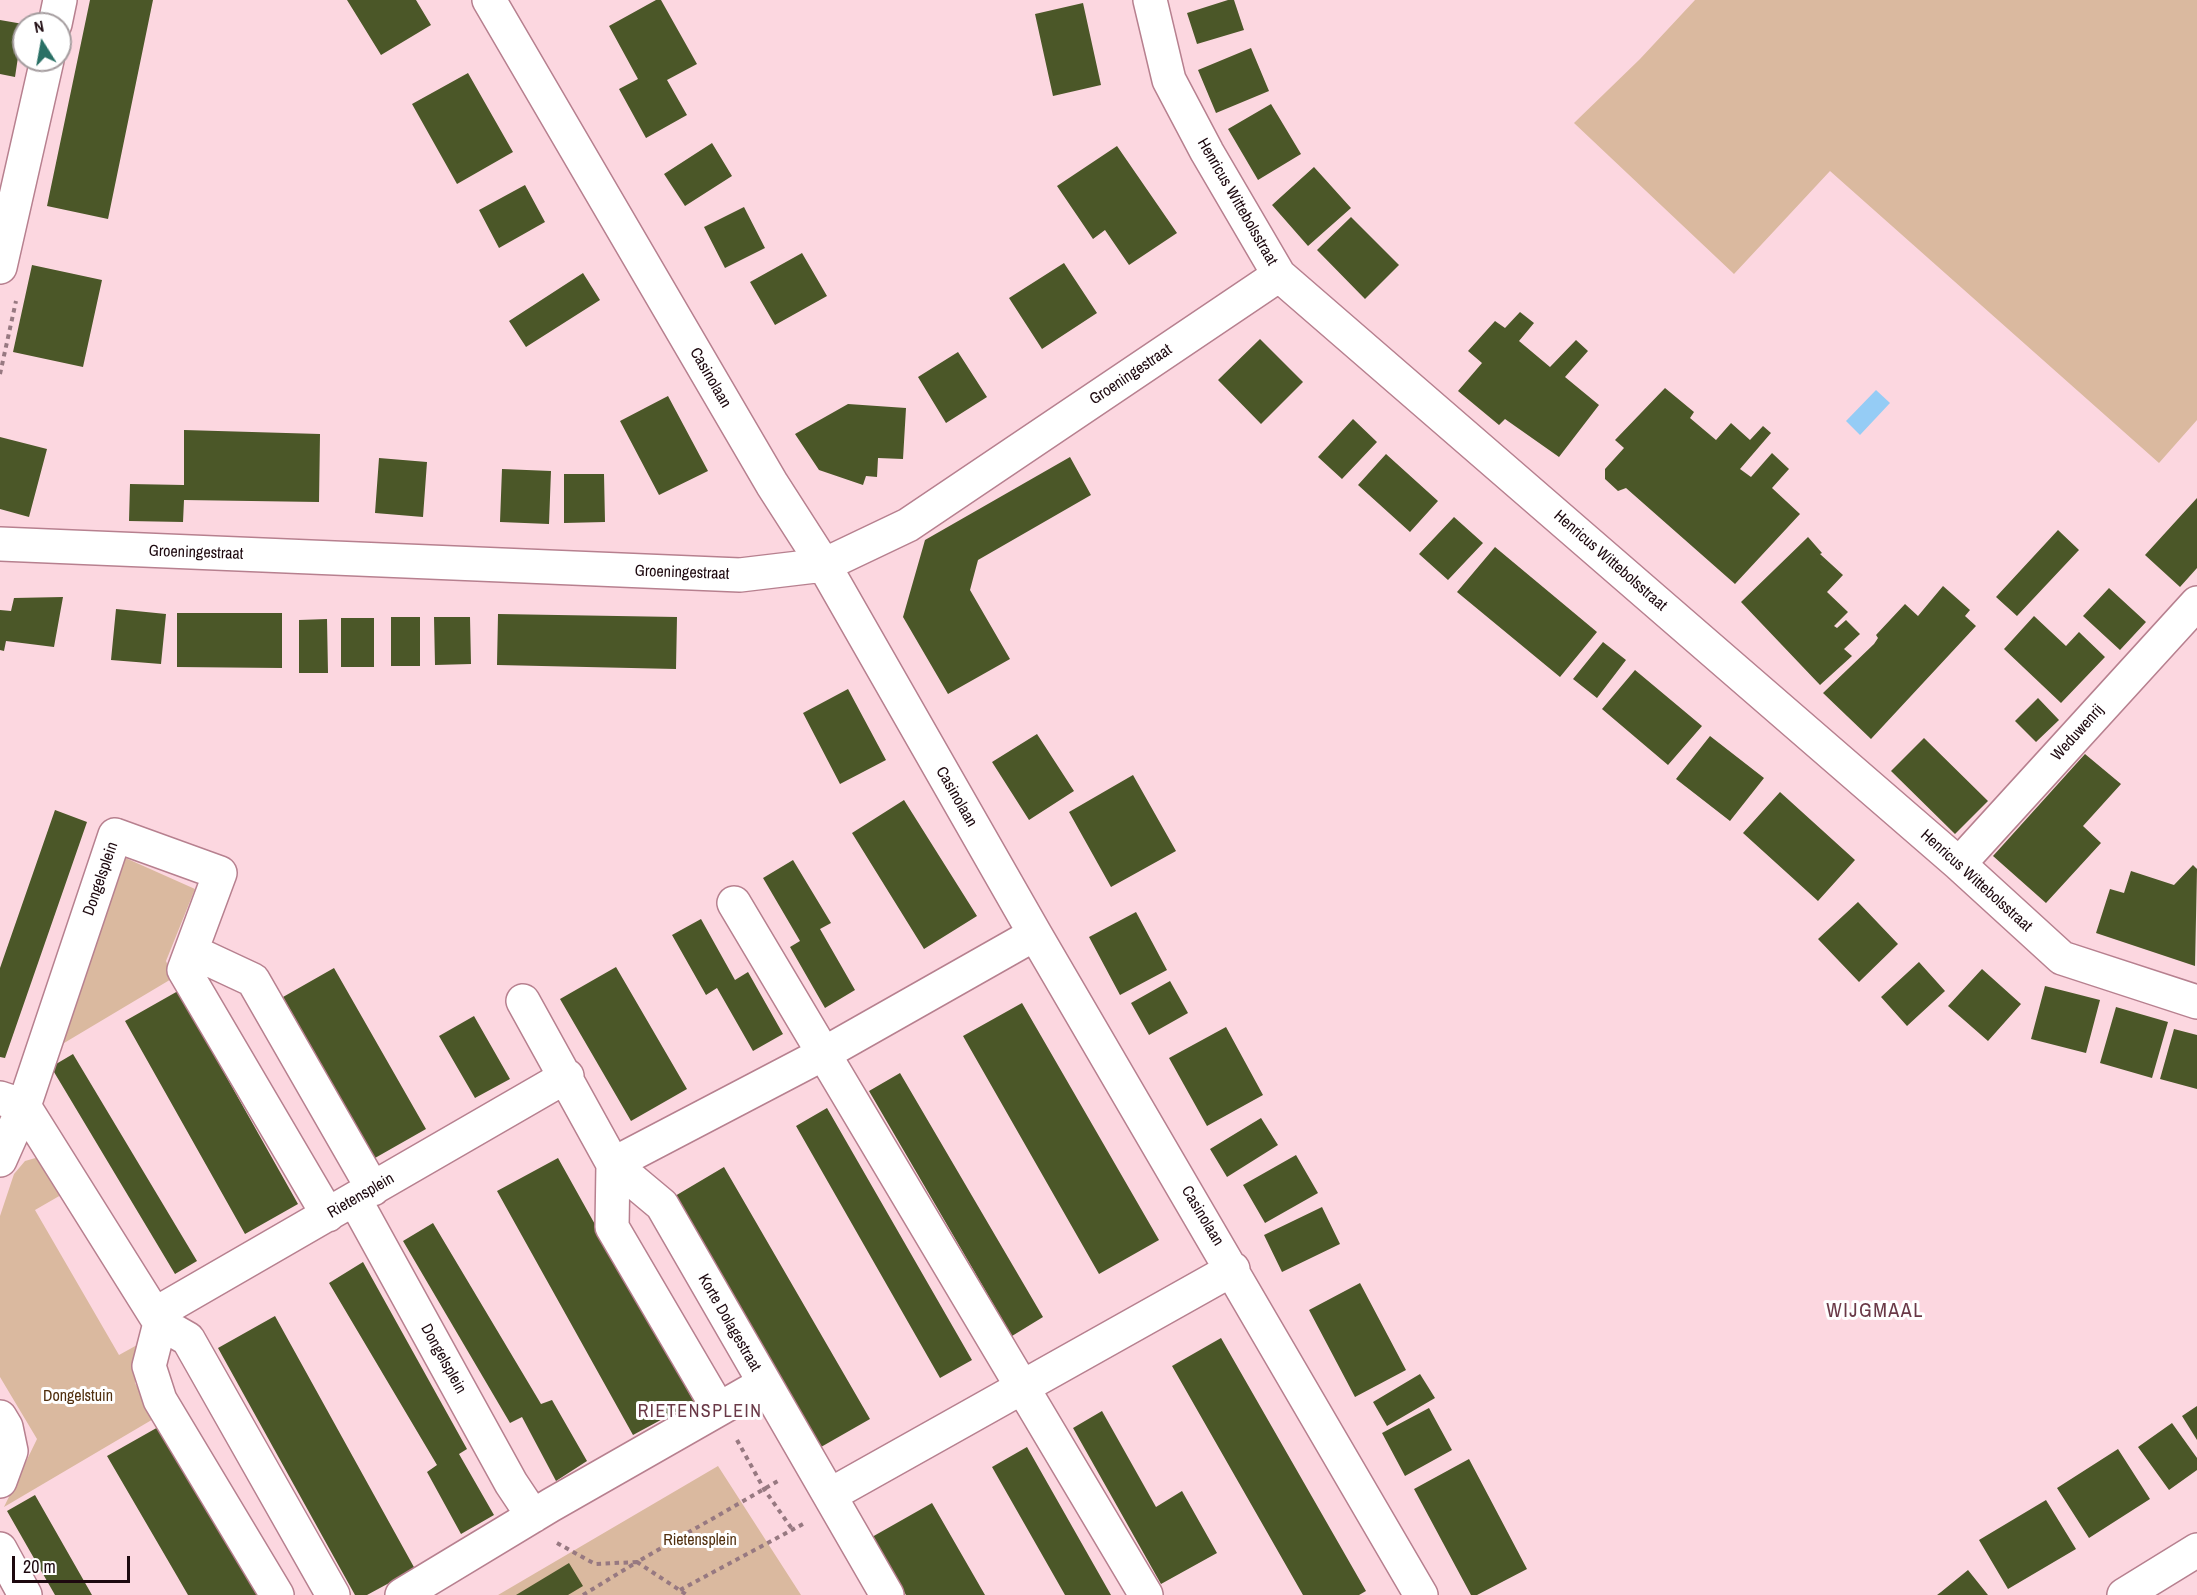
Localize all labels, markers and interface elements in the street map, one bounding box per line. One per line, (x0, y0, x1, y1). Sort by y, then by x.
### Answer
north arrow (12, 12, 72, 72)
text: N (32, 15, 46, 38)
street label: Henricus Wittebolsstraat (1193, 135, 1281, 269)
street label: Groeningestraat (1086, 341, 1176, 409)
street label: Casinolaan (685, 344, 735, 412)
street label: Henricus Wittebolsstraat (1549, 507, 1671, 615)
street label: Groeningestraat (148, 542, 244, 564)
street label: Groeningestraat (634, 562, 730, 584)
street label: Weduwenrij (2048, 701, 2108, 765)
street label: Casinolaan (931, 763, 981, 831)
street label: Henricus Wittebolsstraat (1916, 826, 2036, 936)
street label: Dongelsplein (79, 840, 123, 918)
street label: Rietensplein (324, 1169, 398, 1223)
street label: Casinolaan (1177, 1183, 1227, 1249)
street label: Korte Dolagestraat (693, 1271, 765, 1375)
district label: WIJGMAAL (1826, 1300, 1924, 1324)
street label: Dongelsplein (416, 1321, 470, 1397)
park label: Dongelstuin (43, 1387, 113, 1407)
district label: RIETENSPLEIN (638, 1401, 762, 1423)
park label: Rietensplein (663, 1531, 737, 1551)
scale bar (15, 1544, 134, 1582)
text: 20 m (23, 1554, 56, 1579)

